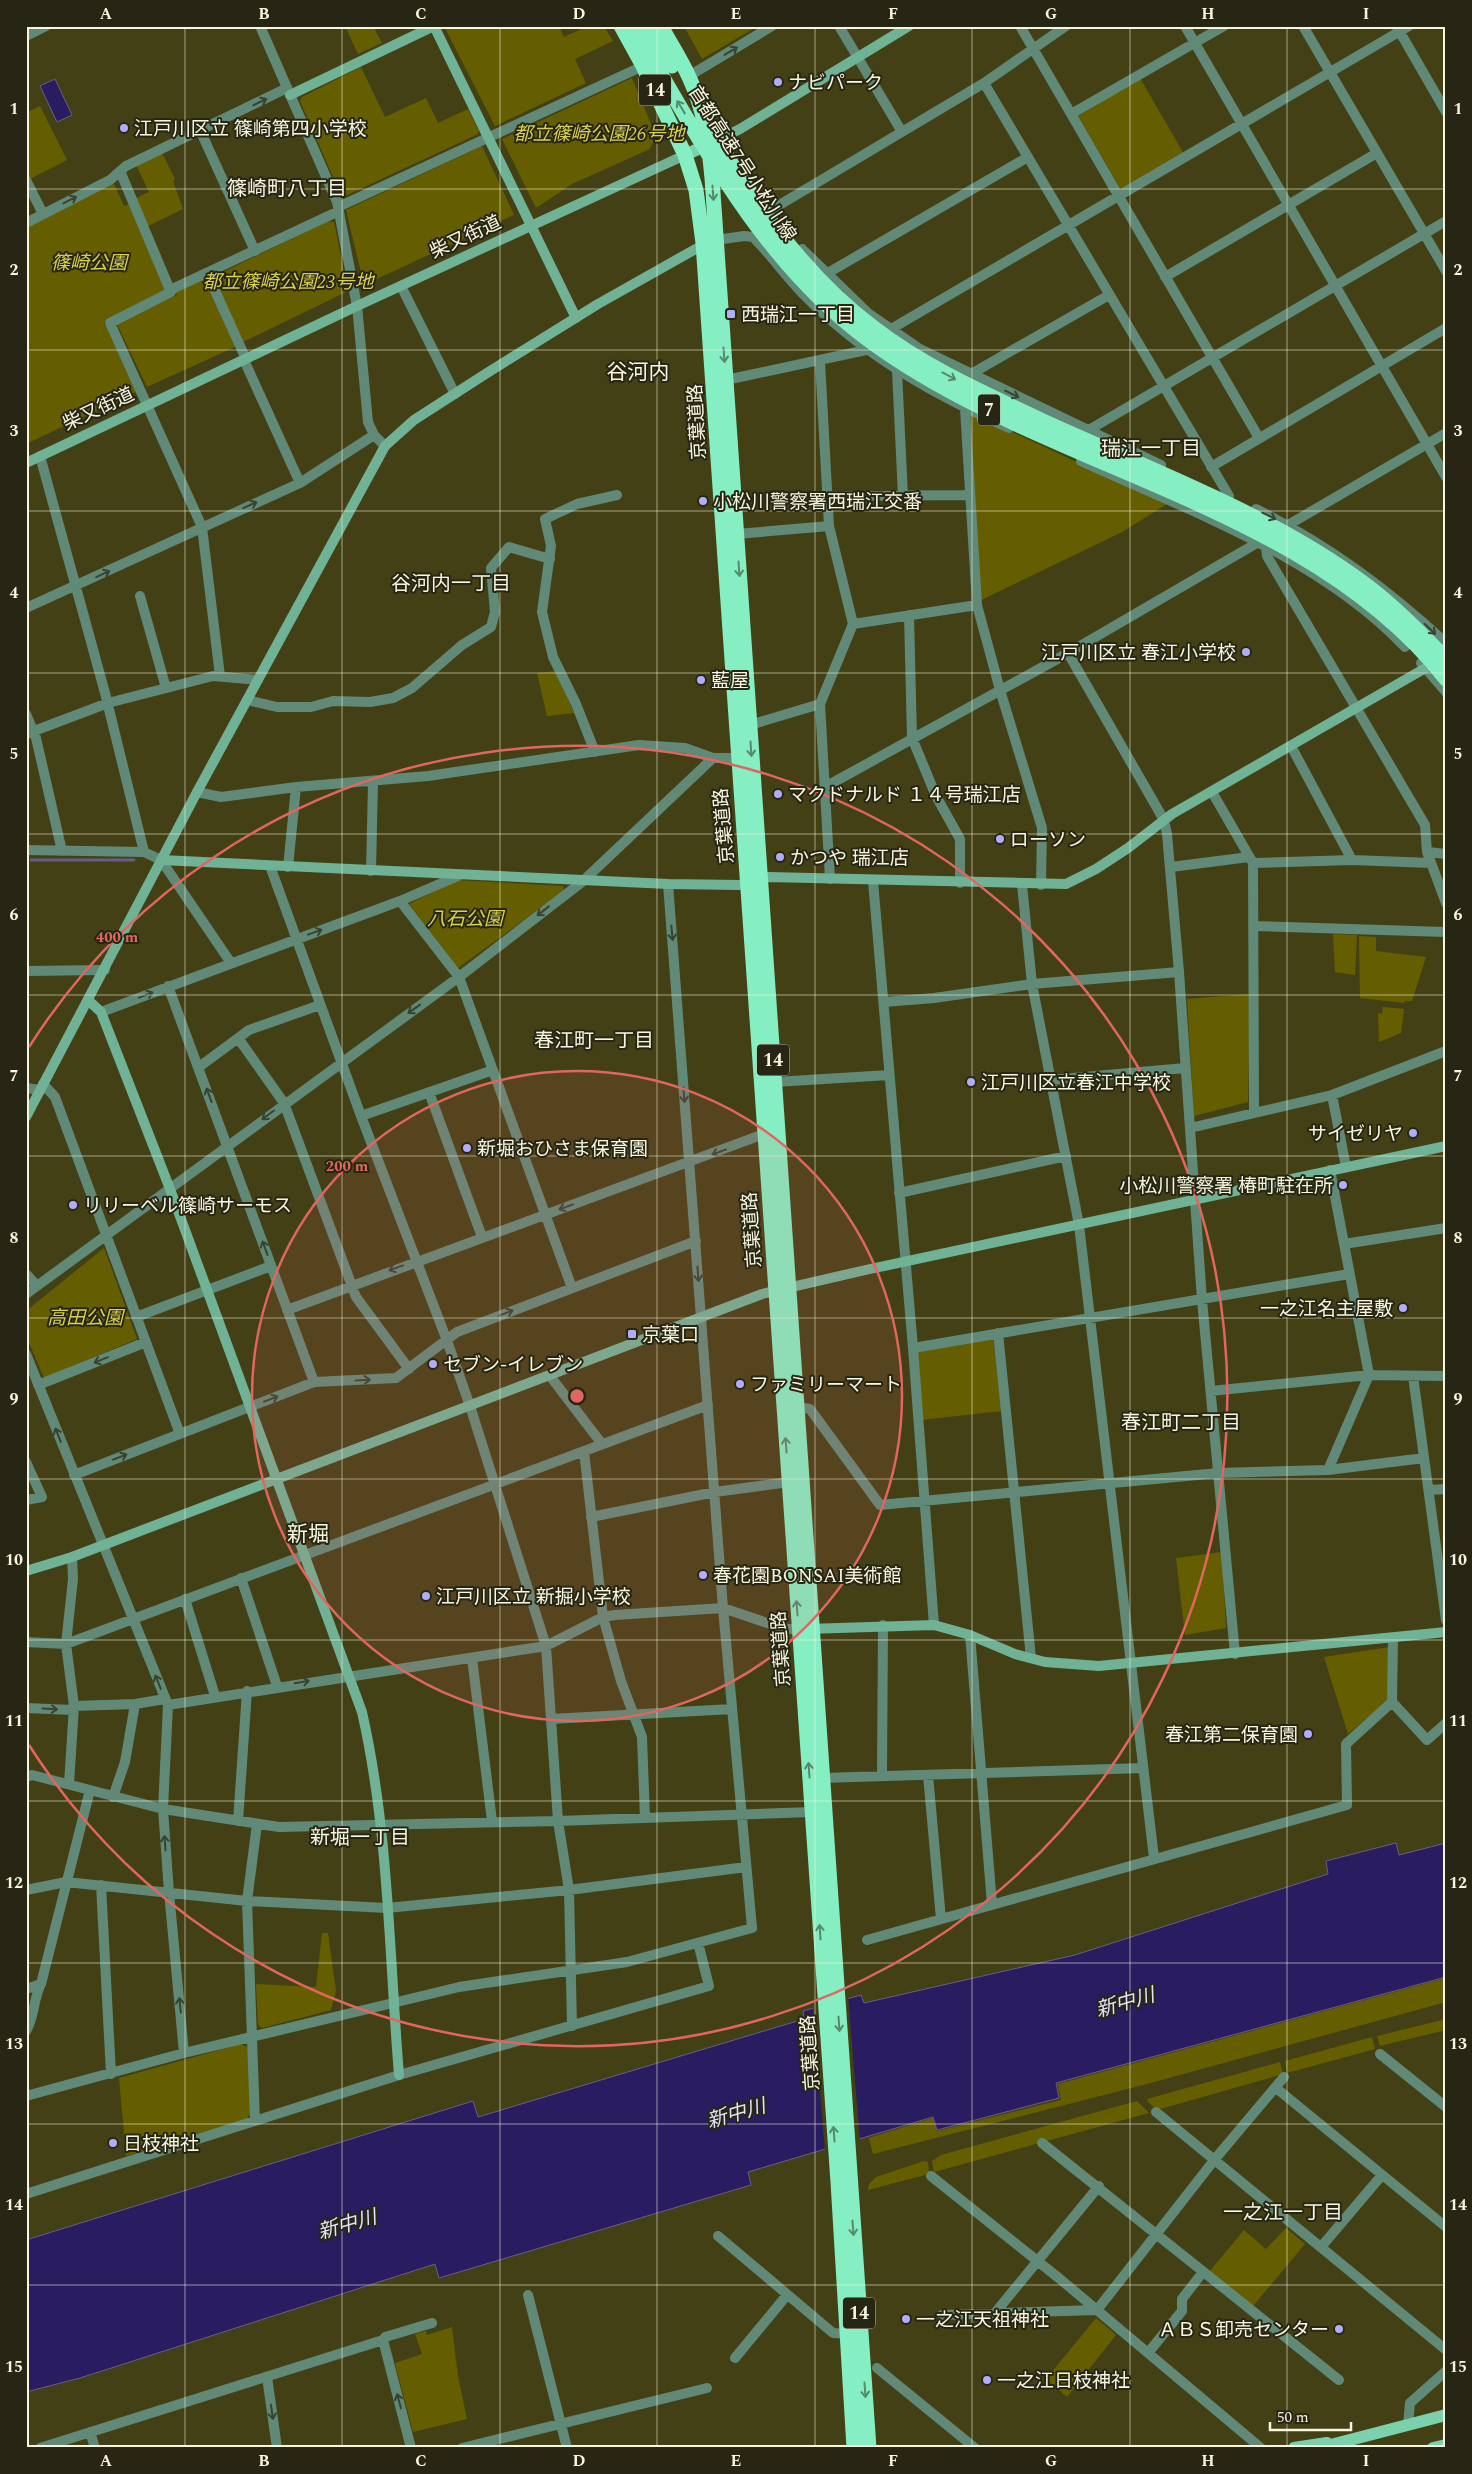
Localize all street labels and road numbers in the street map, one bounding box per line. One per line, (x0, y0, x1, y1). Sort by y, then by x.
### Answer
road number: 14 (639, 74, 671, 106)
street label: 首都高速7号小松川線 (680, 80, 803, 247)
street label: 柴又街道 (425, 208, 506, 267)
street label: 柴又街道 (58, 380, 139, 439)
street label: 京葉道路 (681, 383, 714, 461)
road number: 7 (978, 394, 1000, 426)
street label: 京葉道路 (707, 787, 742, 865)
road number: 14 (757, 1044, 789, 1076)
street label: 京葉道路 (735, 1191, 770, 1269)
street label: 京葉道路 (764, 1610, 799, 1688)
street label: 京葉道路 (793, 2014, 828, 2092)
road number: 14 (843, 2298, 875, 2328)

